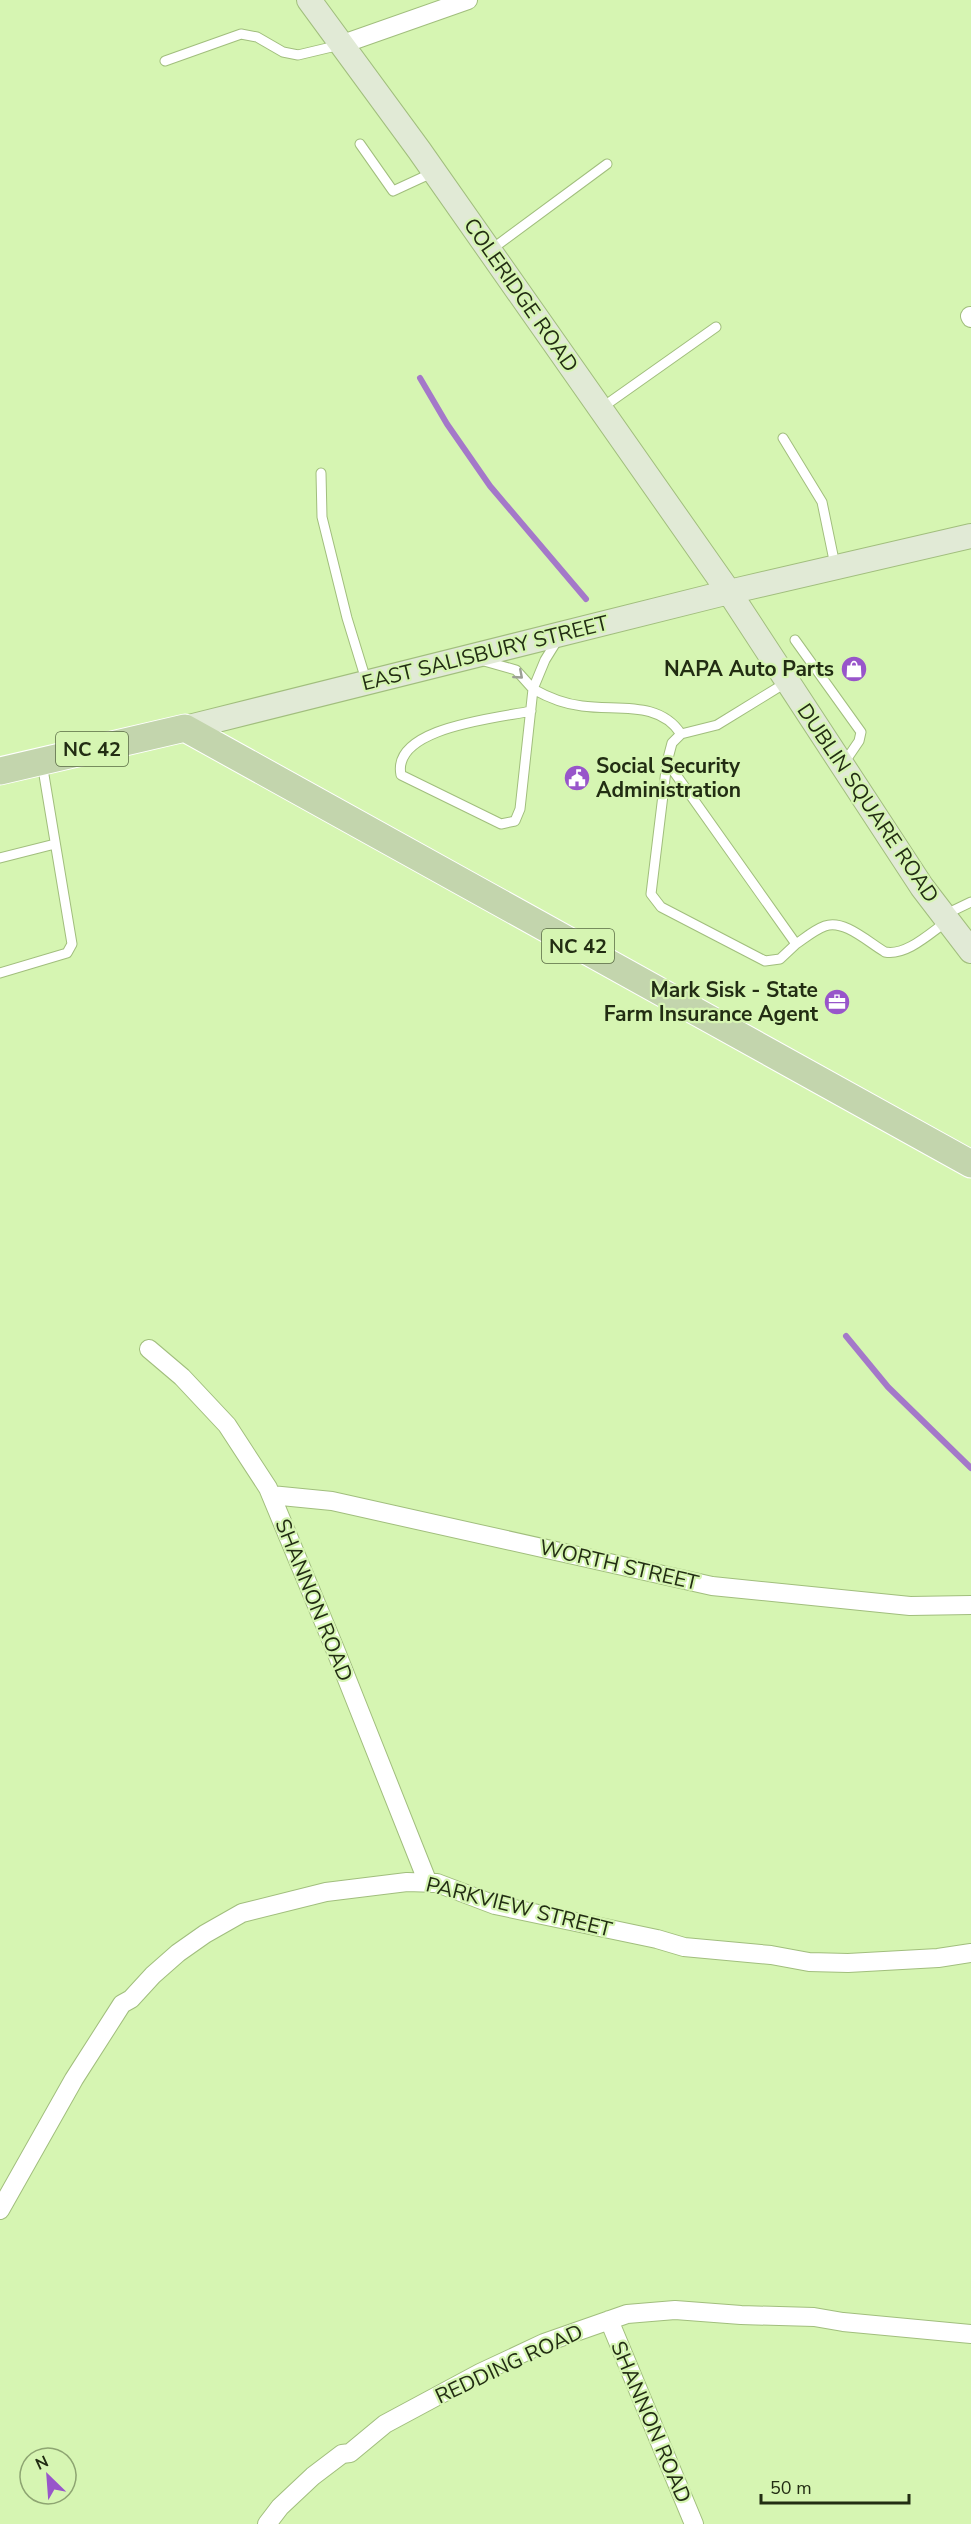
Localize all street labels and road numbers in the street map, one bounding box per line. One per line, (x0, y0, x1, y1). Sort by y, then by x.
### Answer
street label: COLERIDGE ROAD (457, 212, 585, 378)
street label: EAST SALISBURY STREET (359, 609, 612, 697)
street label: DUBLIN SQUARE ROAD (791, 698, 945, 908)
road number: NC 42 (56, 732, 128, 766)
road number: NC 42 (542, 929, 614, 963)
street label: SHANNON ROAD (269, 1515, 359, 1685)
street label: WORTH STREET (537, 1533, 702, 1597)
street label: PARKVIEW STREET (423, 1870, 615, 1944)
street label: REDDING ROAD (431, 2318, 587, 2410)
street label: SHANNON ROAD (604, 2337, 698, 2507)

